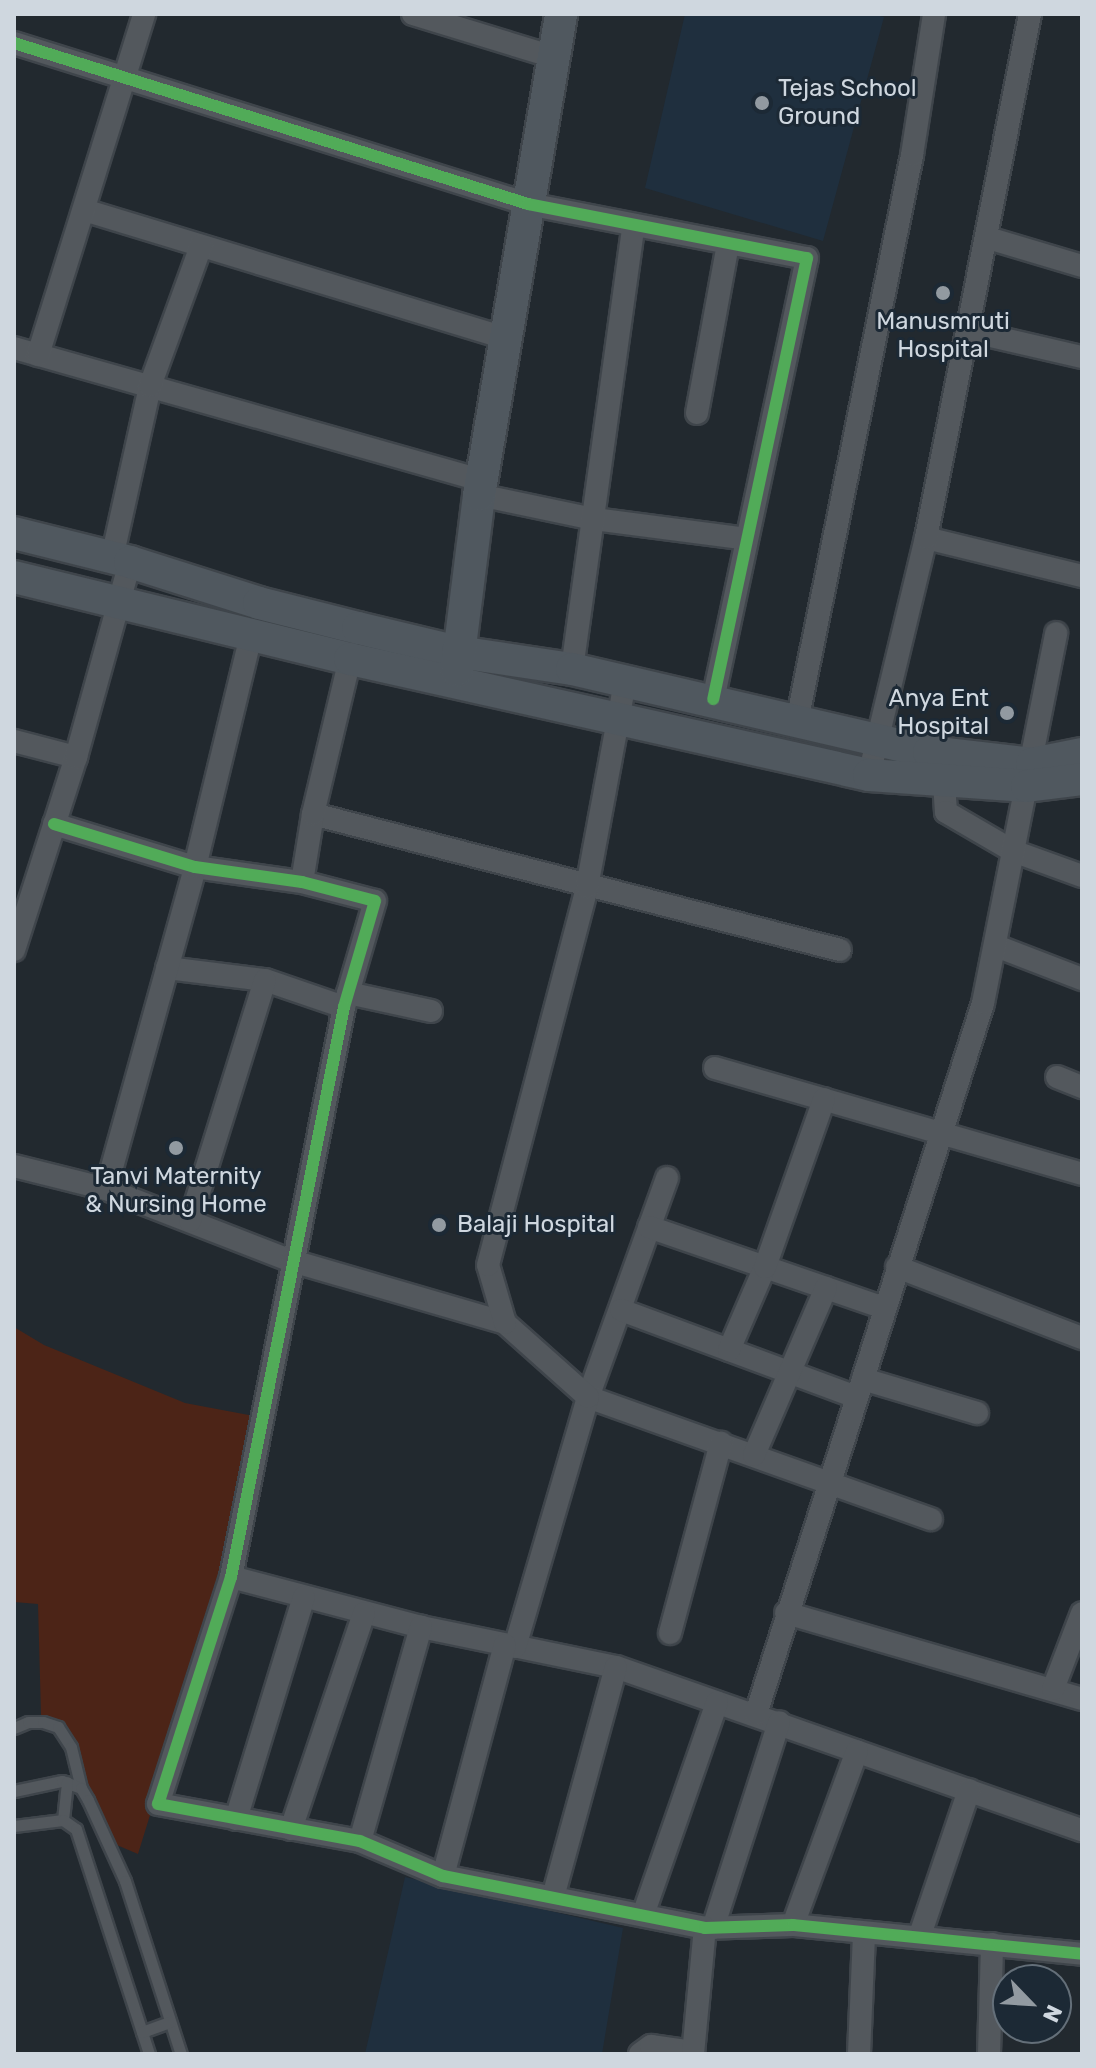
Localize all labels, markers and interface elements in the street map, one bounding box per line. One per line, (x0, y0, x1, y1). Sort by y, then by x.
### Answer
place label: Tejas School Ground (778, 75, 917, 131)
marker: Tejas School Ground (753, 94, 771, 112)
marker: Manusmruti Hospital (932, 282, 954, 304)
place label: Manusmruti Hospital (876, 308, 1010, 364)
place label: Anya Ent Hospital (889, 685, 989, 741)
marker: Anya Ent Hospital (996, 702, 1018, 724)
marker: Tanvi Maternity & Nursing Home (165, 1137, 187, 1159)
place label: Tanvi Maternity & Nursing Home (85, 1163, 267, 1219)
place label: Balaji Hospital (457, 1211, 615, 1239)
marker: Balaji Hospital (428, 1214, 450, 1236)
north arrow (992, 1964, 1072, 2044)
text: N (1037, 2001, 1068, 2026)

